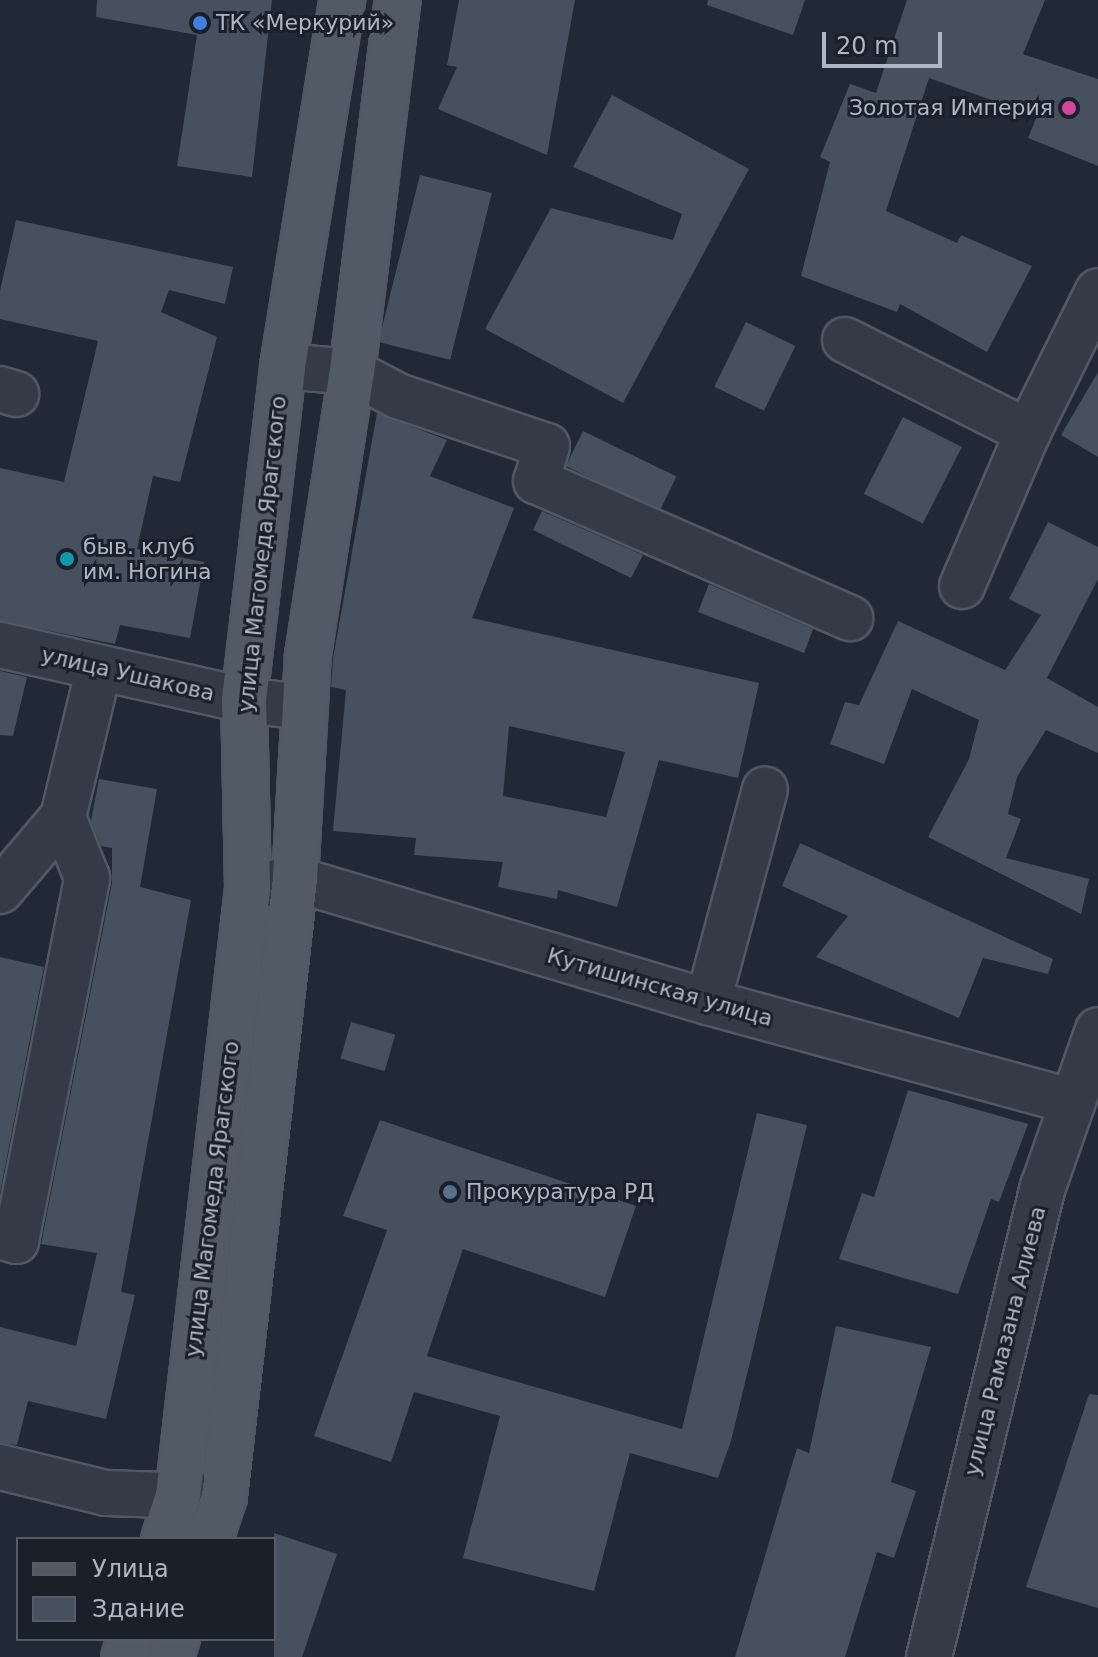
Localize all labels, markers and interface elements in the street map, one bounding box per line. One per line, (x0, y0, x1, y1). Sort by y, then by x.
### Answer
place label: ТК «Меркурий» (216, 10, 394, 36)
marker: ТК «Меркурий» (191, 14, 209, 32)
scale bar (826, 16, 946, 66)
text: 20 m (836, 32, 898, 60)
place label: Золотая Империя (849, 95, 1053, 121)
marker: Золотая Империя (1060, 99, 1078, 117)
street label: улица Магомеда Ярагского (232, 394, 292, 714)
place label: быв. клуб им. Ногина (83, 533, 212, 584)
marker: быв. клуб им. Ногина (58, 550, 76, 568)
street label: улица Ушакова (39, 641, 217, 707)
street label: Кутишинская улица (544, 942, 776, 1032)
street label: улица Магомеда Ярагского (180, 1039, 244, 1359)
place label: Прокуратура РД (466, 1179, 654, 1205)
marker: Прокуратура РД (441, 1183, 459, 1201)
street label: улица Рамазана Алиева (959, 1203, 1051, 1479)
legend (16, 1537, 276, 1641)
text: Улица (92, 1555, 169, 1583)
text: Здание (92, 1595, 185, 1623)

